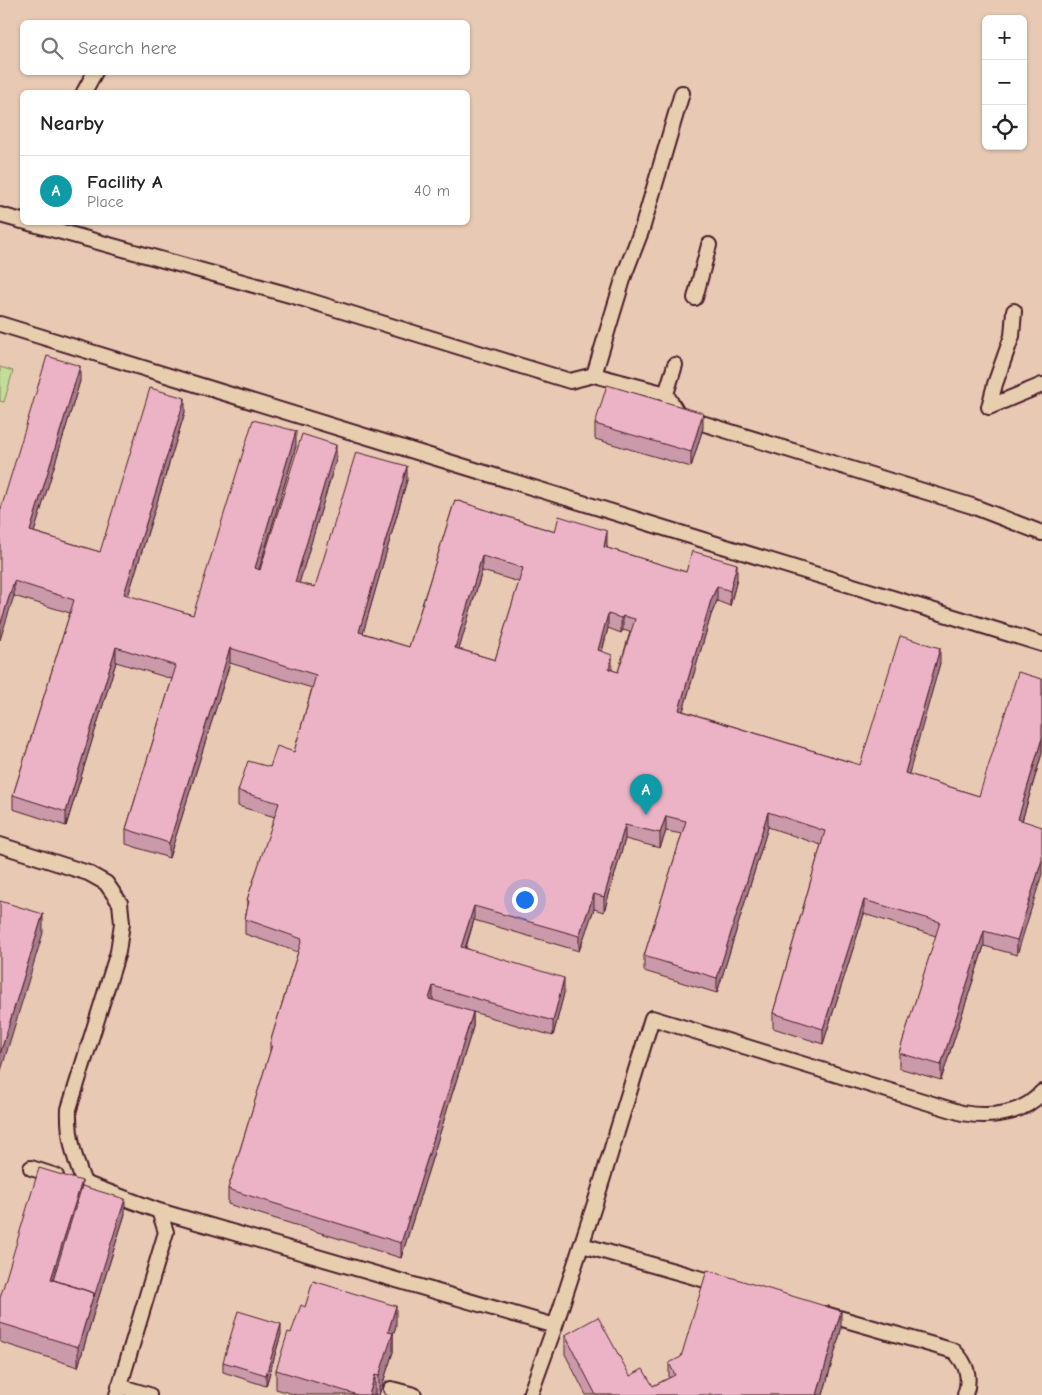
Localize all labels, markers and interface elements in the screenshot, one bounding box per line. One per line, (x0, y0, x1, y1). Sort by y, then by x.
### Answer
map controls (982, 15, 1027, 150)
button: + (982, 15, 1027, 60)
search box (20, 20, 470, 75)
icon: search (38, 34, 66, 62)
text: Search here (78, 37, 177, 59)
button: − (982, 60, 1027, 105)
button: locate (982, 105, 1027, 150)
text: Nearby (40, 111, 104, 135)
text: Facility A (87, 171, 163, 193)
text: A (52, 182, 60, 200)
text: 40 m (414, 182, 450, 200)
text: Place (87, 193, 123, 211)
pin: A (630, 774, 662, 815)
your location (512, 887, 538, 913)

